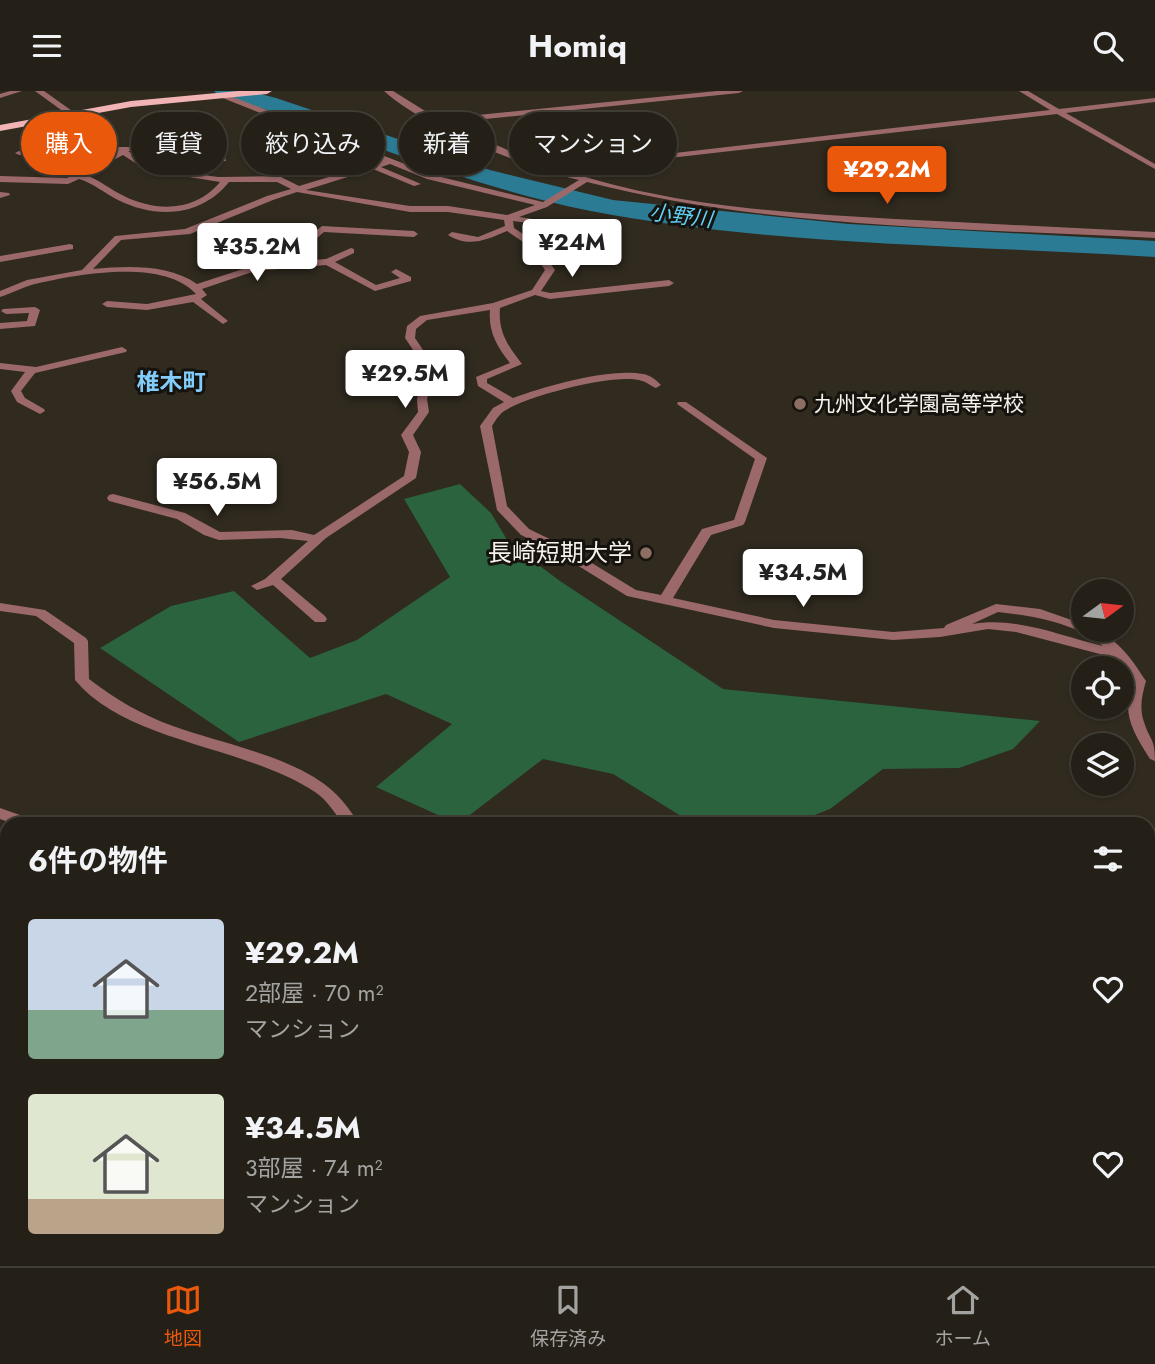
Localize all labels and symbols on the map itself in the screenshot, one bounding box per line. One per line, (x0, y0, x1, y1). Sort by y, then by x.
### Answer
pin: ¥29.2M (830, 146, 944, 206)
water label: 小野川 (648, 197, 716, 235)
pin: ¥24M (531, 219, 613, 279)
pin: ¥35.2M (200, 223, 314, 283)
pin: ¥29.5M (348, 351, 462, 410)
district label: 椎木町 (137, 365, 206, 399)
place label: 九州文化学園高等学校 (814, 389, 1024, 419)
marker: 九州文化学園高等学校 (792, 396, 808, 412)
pin: ¥56.5M (160, 459, 274, 518)
place label: 長崎短期大学 (488, 535, 632, 570)
marker: 長崎短期大学 (638, 545, 654, 561)
pin: ¥34.5M (746, 549, 860, 609)
north arrow (1071, 579, 1134, 642)

